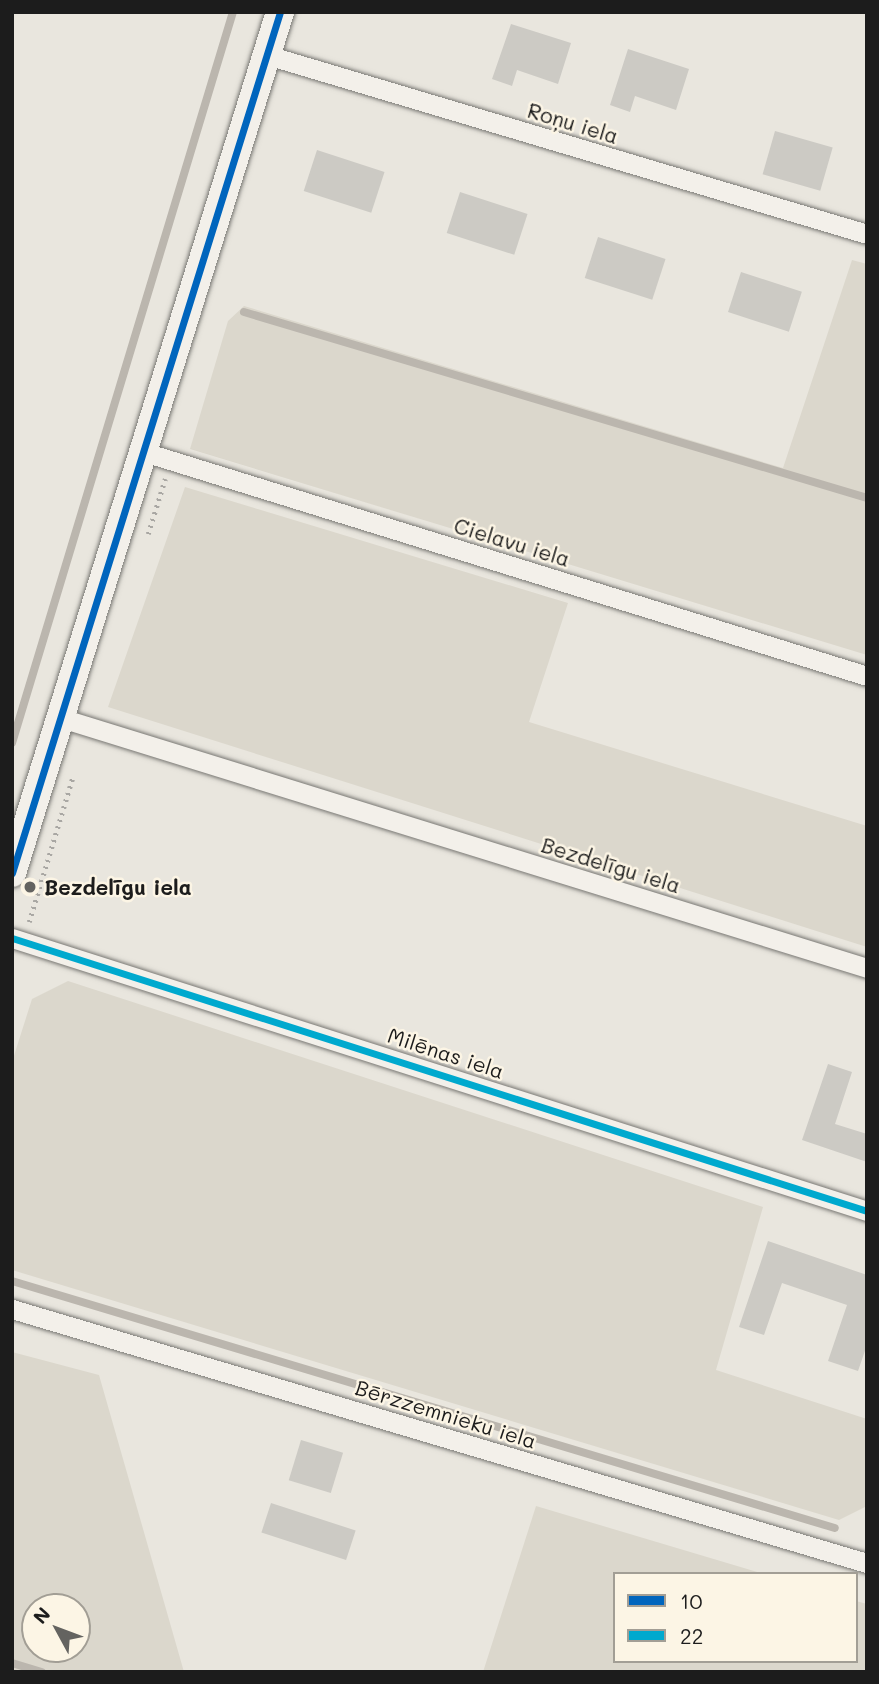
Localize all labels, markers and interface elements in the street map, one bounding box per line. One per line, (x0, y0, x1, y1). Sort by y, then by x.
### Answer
street label: Roņu iela (525, 97, 621, 149)
street label: Cielavu iela (451, 512, 573, 572)
street label: Bezdelīgu iela (538, 832, 684, 898)
place label: Bezdelīgu iela (44, 874, 192, 900)
marker: Bezdelīgu iela (22, 879, 38, 895)
street label: Milēnas iela (385, 1022, 507, 1084)
street label: Bērzzemnieku iela (352, 1374, 540, 1454)
legend (613, 1572, 858, 1663)
text: 10 (680, 1587, 702, 1614)
north arrow (21, 1593, 91, 1663)
text: N (27, 1602, 55, 1629)
text: 22 (680, 1622, 703, 1649)

